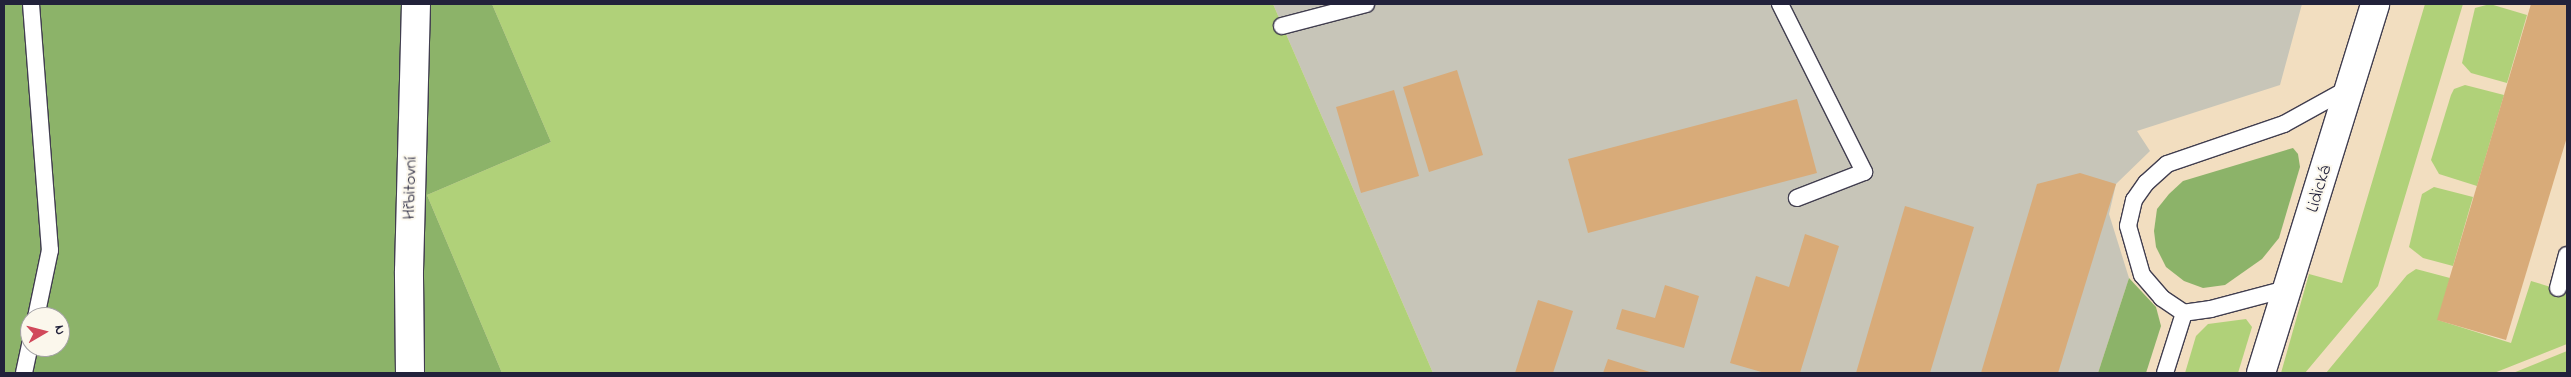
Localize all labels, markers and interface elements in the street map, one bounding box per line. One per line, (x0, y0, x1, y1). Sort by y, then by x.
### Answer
street label: Hřbitovní (399, 156, 423, 220)
street label: Lidická (2303, 163, 2337, 215)
north arrow (20, 307, 70, 357)
text: N (48, 324, 70, 336)

